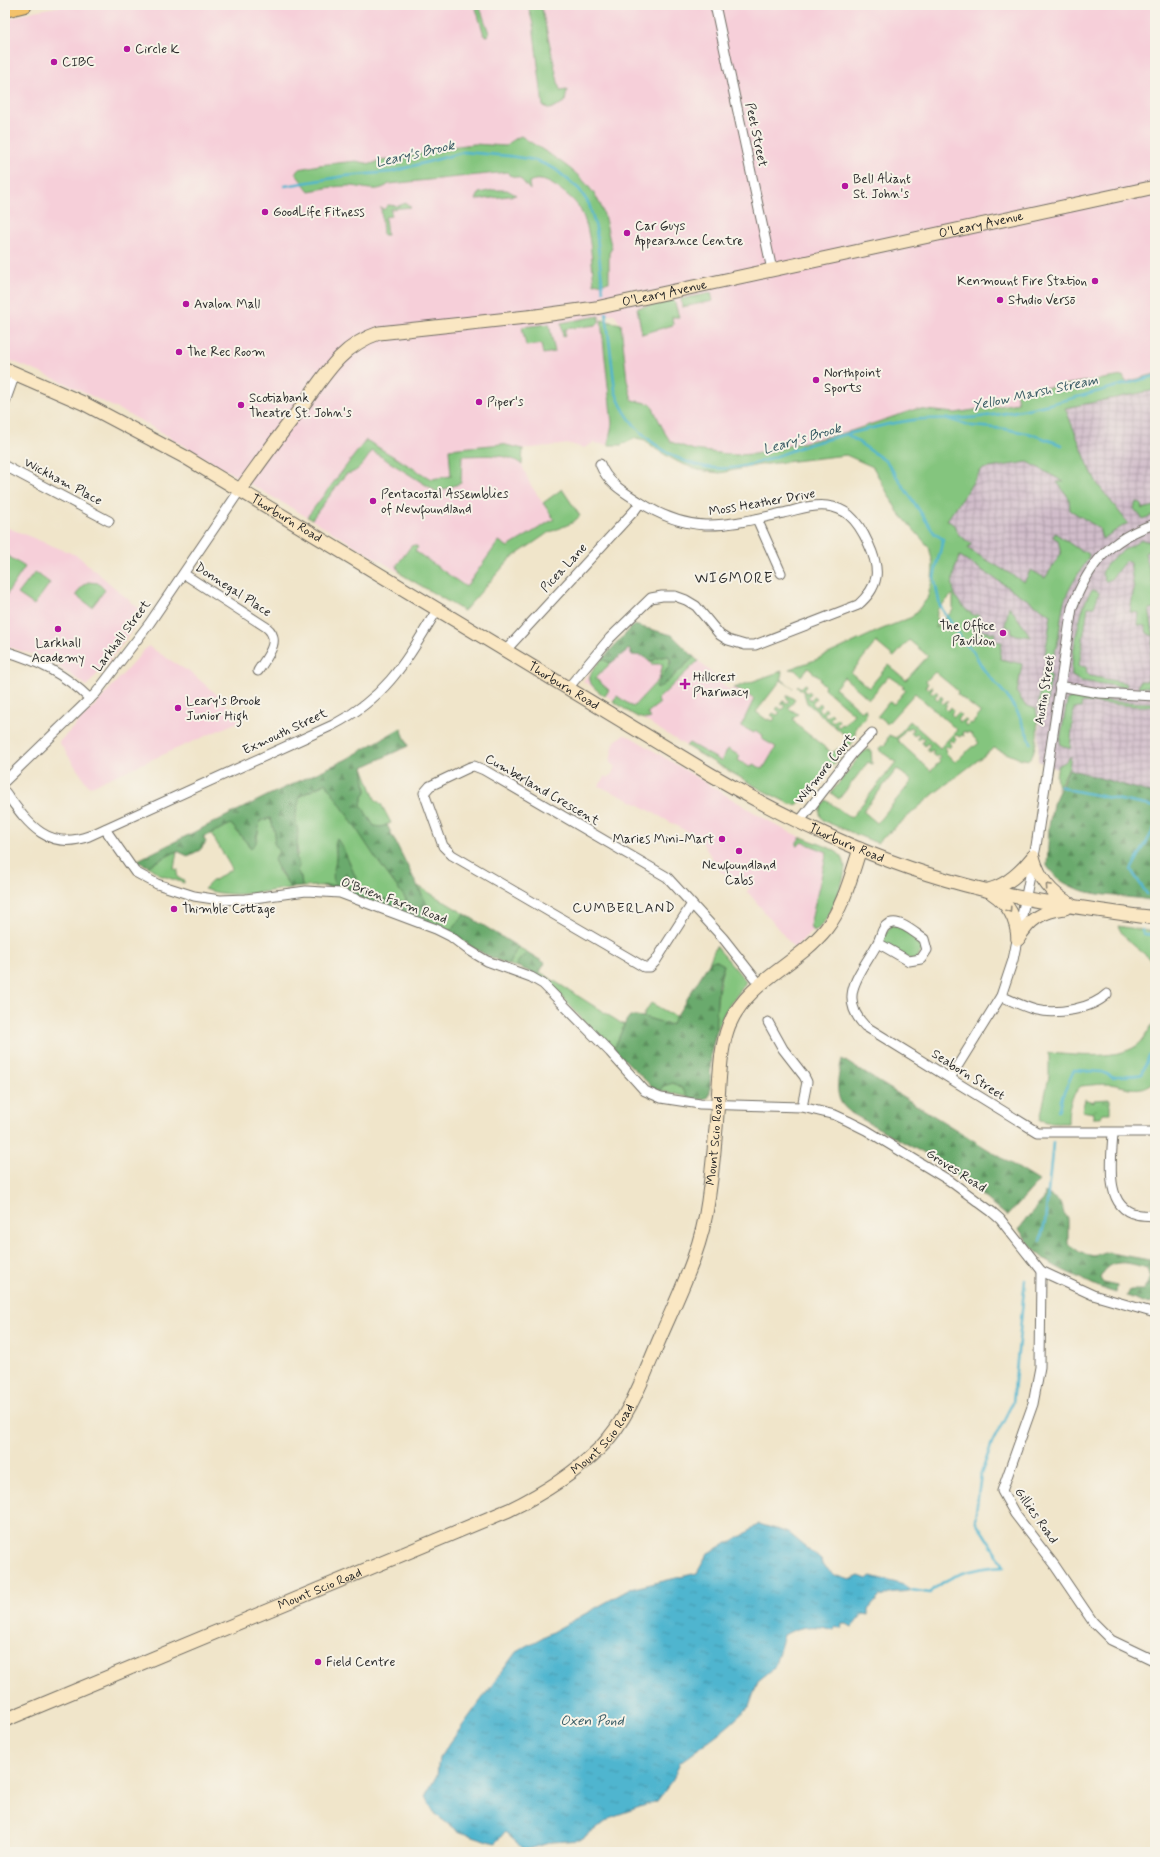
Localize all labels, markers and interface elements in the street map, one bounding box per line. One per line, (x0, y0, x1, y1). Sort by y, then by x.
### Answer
place label: Circle K (135, 41, 180, 58)
marker: Circle K (122, 44, 132, 54)
place label: CIBC (62, 54, 95, 71)
marker: CIBC (49, 57, 59, 67)
street label: Peet Street (741, 101, 771, 169)
water label: Leary's Brook (374, 136, 457, 172)
place label: Bell Aliant St. John's (853, 171, 911, 203)
marker: Bell Aliant St. John's (840, 181, 850, 191)
place label: GoodLife Fitness (273, 204, 365, 221)
marker: GoodLife Fitness (260, 207, 270, 217)
street label: O'Leary Avenue (937, 207, 1025, 242)
place label: Car Guys Appearance Centre (635, 218, 743, 251)
marker: Car Guys Appearance Centre (622, 228, 632, 238)
place label: Kenmount Fire Station (957, 273, 1087, 290)
street label: O'Leary Avenue (620, 276, 708, 311)
marker: Kenmount Fire Station (1090, 276, 1100, 286)
place label: Studio Versō (1008, 292, 1076, 309)
marker: Studio Versō (995, 295, 1005, 305)
place label: Avalon Mall (194, 296, 261, 313)
marker: Avalon Mall (181, 299, 191, 309)
place label: The Rec Room (187, 344, 265, 361)
marker: The Rec Room (174, 347, 184, 357)
place label: Northpoint Sports (824, 365, 881, 397)
water label: Yellow Marsh Stream (970, 371, 1100, 415)
marker: Northpoint Sports (811, 375, 821, 385)
place label: Scotiabank Theatre St. John's (249, 390, 352, 422)
place label: Piper's (487, 394, 524, 411)
marker: Piper's (474, 397, 484, 407)
marker: Scotiabank Theatre St. John's (236, 400, 246, 410)
water label: Leary's Brook (761, 419, 844, 459)
street label: Wickham Place (21, 454, 105, 510)
street label: Moss Heather Drive (707, 485, 817, 521)
place label: Pentacostal Assemblies of Newfoundland (381, 486, 509, 520)
street label: Thorburn Road (248, 490, 325, 546)
marker: Pentacostal Assemblies of Newfoundland (368, 496, 378, 506)
street label: Picea Lane (537, 540, 591, 596)
street label: Donnegal Place (192, 559, 275, 621)
district label: WIGMORE (694, 569, 774, 589)
street label: Larkhall Street (89, 596, 155, 675)
place label: The Office Pavilion (940, 618, 995, 650)
marker: Larkhall Academy (53, 624, 63, 634)
marker: The Office Pavilion (998, 628, 1008, 638)
place label: Larkhall Academy (32, 635, 84, 667)
street label: Austin Street (1031, 654, 1059, 726)
street label: Thorburn Road (525, 658, 603, 714)
place label: Hillcrest Pharmacy (693, 669, 749, 701)
marker: Hillcrest Pharmacy (680, 679, 690, 689)
place label: Leary's Brook Junior High (186, 693, 261, 727)
marker: Leary's Brook Junior High (173, 703, 183, 713)
street label: Exmouth Street (240, 705, 330, 759)
street label: Wigmore Court (791, 730, 861, 809)
street label: Cumberland Crescent (482, 750, 603, 830)
street label: Thorburn Road (806, 819, 887, 867)
place label: Maries Mini-Mart (613, 831, 714, 848)
marker: Maries Mini-Mart (717, 834, 727, 844)
marker: Newfoundland Cabs (734, 846, 744, 856)
place label: Newfoundland Cabs (702, 857, 776, 889)
street label: O'Brien Farm Road (339, 874, 449, 928)
one-way arrow (1046, 884, 1053, 891)
district label: CUMBERLAND (572, 899, 676, 917)
place label: Thimble Cottage (182, 901, 276, 918)
marker: Thimble Cottage (169, 904, 179, 914)
one-way arrow (1005, 906, 1012, 913)
street label: Seaborn Street (928, 1046, 1008, 1104)
street label: Mount Scio Road (702, 1096, 727, 1186)
street label: Groves Road (923, 1145, 989, 1197)
street label: Mount Scio Road (567, 1401, 638, 1478)
street label: Gillies Road (1010, 1484, 1062, 1548)
street label: Mount Scio Road (275, 1564, 364, 1614)
place label: Field Centre (326, 1654, 396, 1671)
marker: Field Centre (313, 1657, 323, 1667)
water label: Oxen Pond (560, 1712, 625, 1730)

